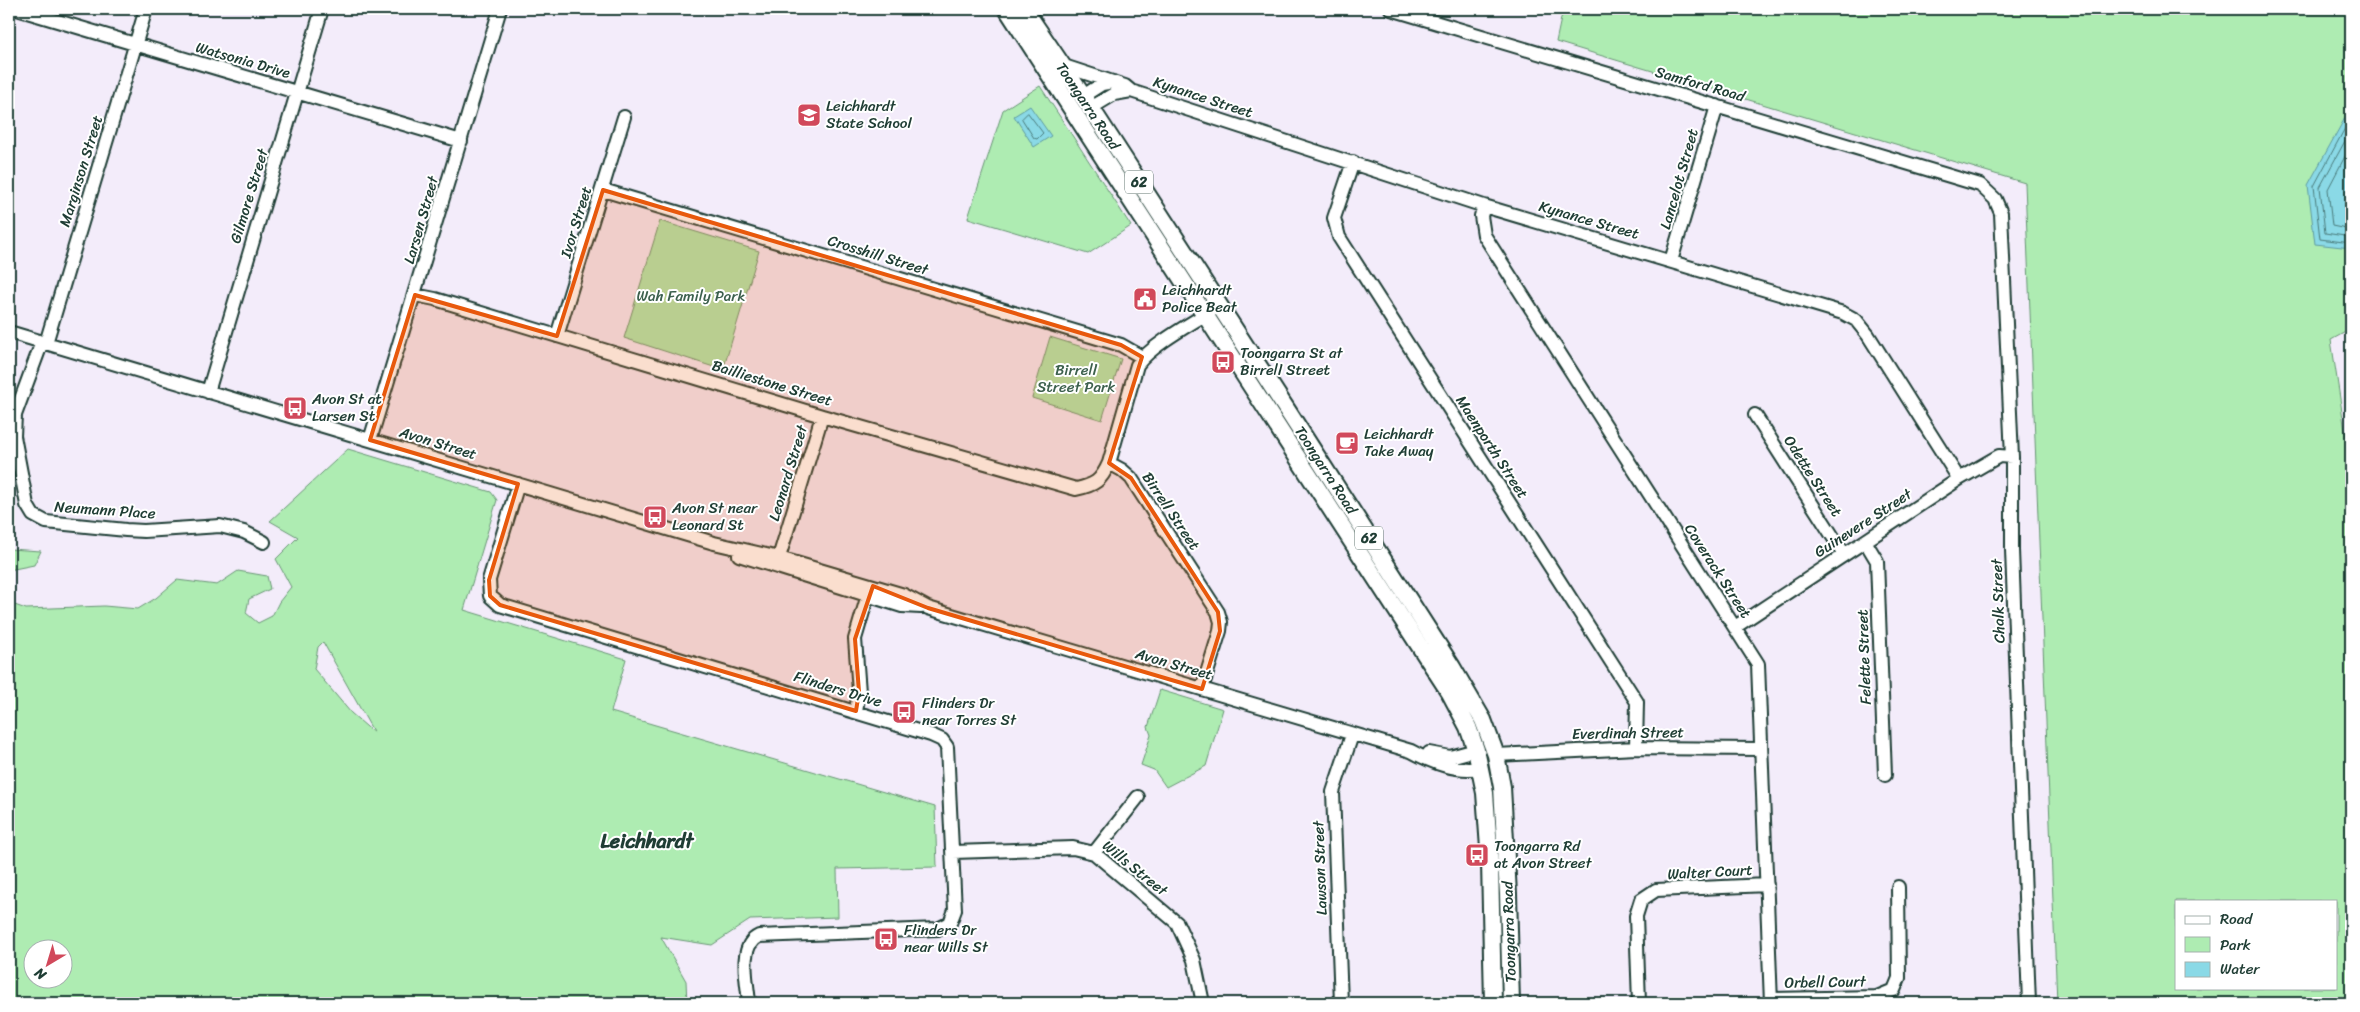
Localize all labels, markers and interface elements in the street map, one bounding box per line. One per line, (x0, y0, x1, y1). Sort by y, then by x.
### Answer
street label: Watsonia Drive (193, 34, 293, 86)
street label: Toongarra Road (1049, 57, 1128, 156)
street label: Samford Road (1652, 59, 1749, 110)
street label: Kynance Street (1150, 69, 1257, 125)
place label: Leichhardt State School (826, 93, 912, 136)
school or university icon: Leichhardt State School (796, 102, 822, 128)
street label: Marginson Street (52, 111, 110, 230)
street label: Lancelot Street (1652, 125, 1706, 233)
street label: Gilmore Street (222, 145, 276, 247)
road number: 62 (1125, 170, 1153, 193)
street label: Larsen Street (396, 172, 446, 267)
street label: Ivor Street (553, 183, 599, 262)
street label: Kynance Street (1536, 193, 1643, 247)
street label: Crosshill Street (824, 227, 933, 283)
place label: Leichhardt Police Beat (1162, 277, 1237, 320)
park label: Wah Family Park (637, 283, 745, 309)
public building icon: Leichhardt Police Beat (1132, 286, 1158, 312)
place label: Toongarra St at Birrell Street (1240, 340, 1344, 383)
bus stop icon: Toongarra St at Birrell Street (1210, 349, 1236, 375)
street label: Bailliestone Street (709, 352, 836, 414)
park label: Birrell Street Park (1037, 357, 1115, 400)
place label: Avon St at Larsen St (311, 386, 382, 429)
street label: Maenporth Street (1449, 390, 1536, 504)
bus stop icon: Avon St at Larsen St (282, 395, 308, 421)
street label: Avon Street (395, 419, 480, 467)
street label: Toongarra Road (1288, 420, 1365, 520)
street label: Leonard Street (761, 421, 815, 524)
place label: Leichhardt Take Away (1364, 421, 1435, 464)
cafe icon: Leichhardt Take Away (1334, 430, 1360, 456)
street label: Odette Street (1777, 430, 1849, 522)
street label: Birrell Street (1135, 466, 1207, 556)
street label: Guinevere Street (1809, 481, 1918, 565)
street label: Neumann Place (53, 493, 157, 527)
place label: Avon St near Leonard St (671, 495, 758, 538)
bus stop icon: Avon St near Leonard St (642, 504, 668, 530)
street label: Coverack Street (1677, 518, 1759, 624)
road number: 62 (1355, 526, 1383, 550)
street label: Chalk Street (1984, 557, 2012, 644)
street label: Felette Street (1849, 608, 1879, 705)
street label: Avon Street (1131, 640, 1216, 688)
street label: Flinders Drive (791, 663, 886, 715)
place label: Flinders Dr near Torres St (922, 690, 1017, 733)
bus stop icon: Flinders Dr near Torres St (891, 699, 917, 725)
street label: Everdinah Street (1572, 719, 1685, 747)
street label: Lawson Street (1305, 819, 1335, 916)
district label: Leichhardt (601, 824, 695, 859)
street label: Wills Street (1097, 833, 1174, 903)
place label: Toongarra Rd at Avon Street (1494, 833, 1593, 876)
bus stop icon: Toongarra Rd at Avon Street (1464, 842, 1490, 868)
street label: Walter Court (1667, 857, 1754, 887)
street label: Toongarra Road (1494, 880, 1524, 983)
legend (2175, 900, 2338, 990)
text: Road (2220, 906, 2253, 932)
place label: Flinders Dr near Wills St (904, 917, 989, 960)
bus stop icon: Flinders Dr near Wills St (873, 926, 899, 952)
text: Park (2220, 932, 2251, 958)
north arrow (22, 940, 72, 990)
text: Water (2220, 956, 2260, 982)
text: N (29, 961, 53, 987)
street label: Orbell Court (1784, 968, 1867, 996)

